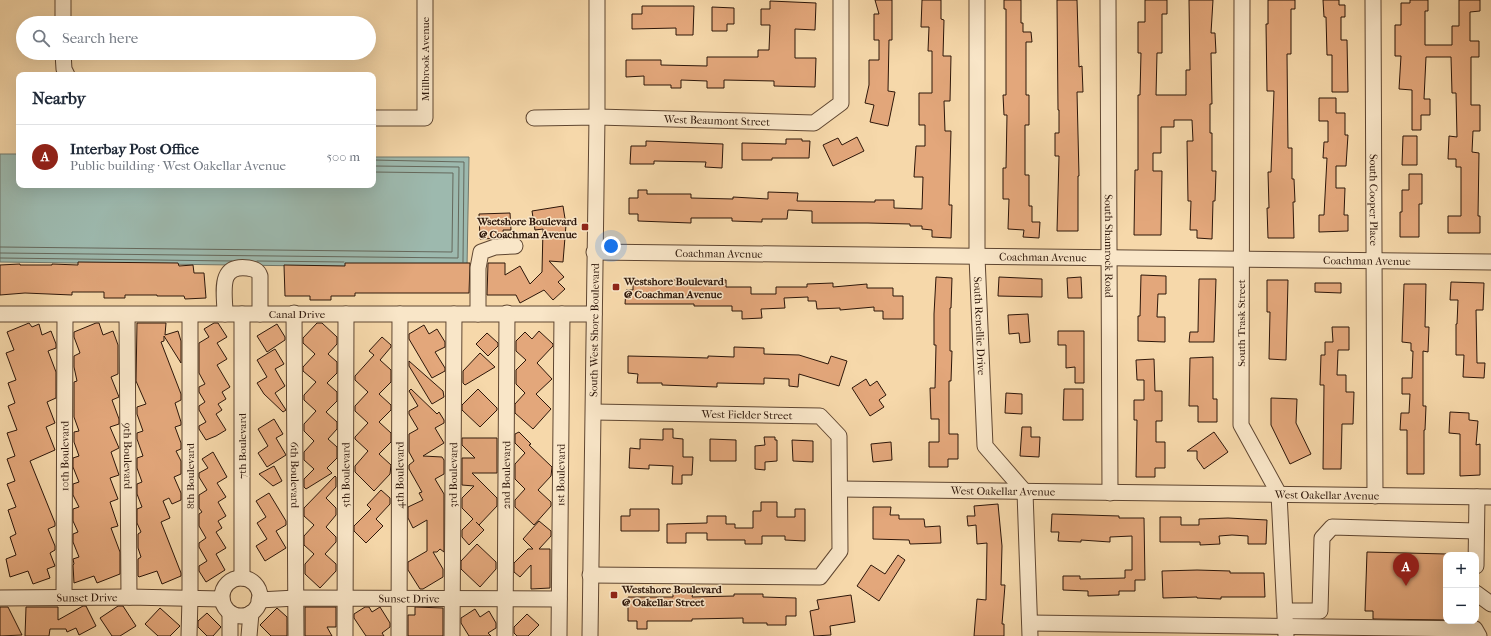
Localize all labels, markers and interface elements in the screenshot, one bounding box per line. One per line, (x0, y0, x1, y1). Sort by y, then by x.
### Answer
search box (16, 16, 376, 60)
street label: Millbrook Avenue (419, 16, 432, 101)
icon: search (30, 27, 52, 49)
text: Search here (62, 29, 138, 47)
text: Nearby (32, 88, 86, 108)
street label: West Beaumont Street (663, 112, 770, 128)
text: Interbay Post Office (70, 140, 199, 158)
text: A (41, 149, 49, 164)
text: 500 m (326, 149, 360, 164)
street label: South Cooper Place (1367, 154, 1380, 247)
text: Public building · West Oakellar Avenue (70, 158, 286, 173)
street label: South Shamrock Road (1102, 194, 1116, 299)
place label: Wsetshore Boulevard @ Coachman Avenue (476, 215, 578, 241)
marker: Wsetshore Boulevard @ Coachman Avenue (580, 222, 590, 232)
your location (601, 236, 621, 256)
street label: Coachman Avenue (675, 246, 763, 260)
street label: Coachman Avenue (999, 250, 1087, 264)
street label: Coachman Avenue (1323, 254, 1411, 268)
street label: South West Shore Boulevard (587, 262, 602, 397)
place label: Westshore Boulevard @ Coachman Avenue (623, 275, 725, 301)
street label: South Renellie Drive (971, 276, 989, 376)
street label: South Trask Street (1235, 279, 1248, 367)
marker: Westshore Boulevard @ Coachman Avenue (611, 282, 621, 292)
street label: Canal Drive (269, 308, 326, 321)
street label: West Fielder Street (700, 408, 793, 422)
street label: 7th Boulevard (236, 412, 249, 479)
street label: 10th Boulevard (58, 420, 71, 491)
street label: 9th Boulevard (121, 423, 135, 490)
street label: 4th Boulevard (393, 440, 406, 509)
street label: 2nd Boulevard (499, 440, 513, 509)
street label: 5th Boulevard (339, 441, 352, 508)
street label: 3rd Boulevard (446, 441, 460, 508)
street label: 8th Boulevard (184, 442, 197, 509)
street label: 6th Boulevard (288, 442, 302, 509)
street label: 1st Boulevard (554, 443, 567, 506)
street label: West Oakellar Avenue (950, 484, 1056, 498)
street label: West Oakellar Avenue (1274, 488, 1380, 502)
map controls (1443, 552, 1479, 624)
button: + (1443, 552, 1479, 588)
pin: A (1393, 553, 1419, 586)
place label: Westshore Boulevard @ Oakellar Street (621, 583, 723, 609)
button: − (1443, 588, 1479, 624)
marker: Westshore Boulevard @ Oakellar Street (609, 590, 619, 600)
street label: Sunset Drive (56, 591, 118, 604)
street label: Sunset Drive (378, 592, 440, 605)

